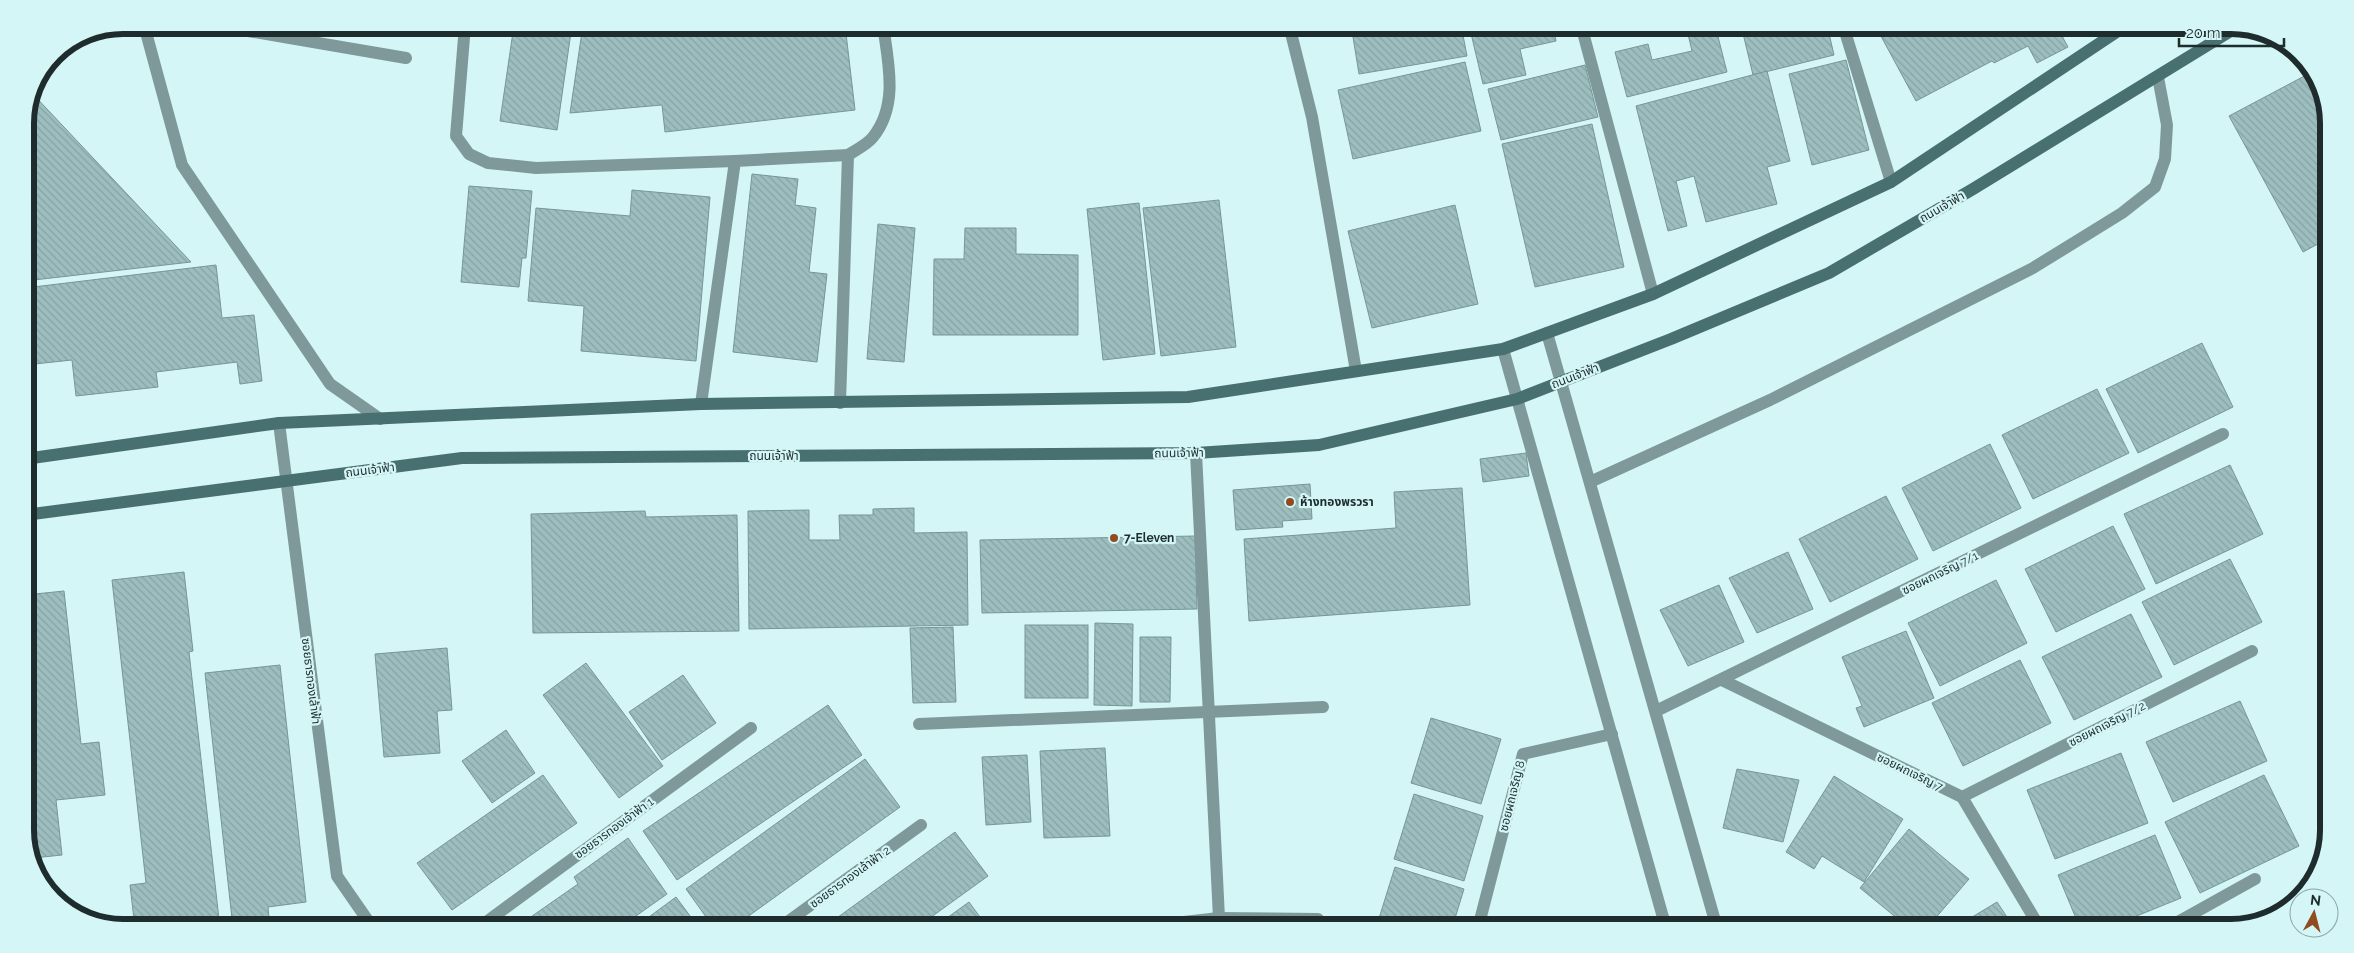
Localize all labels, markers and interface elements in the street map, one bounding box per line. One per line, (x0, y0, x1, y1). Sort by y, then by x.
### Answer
scale bar (2179, 15, 2284, 47)
text: 20 m (2186, 24, 2221, 42)
street label: ถนนเจ้าฟ้า (1917, 189, 1967, 225)
street label: ถนนเจ้าฟ้า (1549, 361, 1601, 391)
street label: ถนนเจ้าฟ้า (1154, 446, 1204, 460)
street label: ถนนเจ้าฟ้า (749, 449, 799, 463)
street label: ถนนเจ้าฟ้า (345, 460, 395, 480)
place label: ห้างทองพรวรา (1300, 495, 1374, 509)
marker: ห้างทองพรวรา (1284, 496, 1296, 508)
place label: 7-Eleven (1124, 531, 1174, 545)
marker: 7-Eleven (1108, 532, 1120, 544)
street label: ซอยผถเจริญ 7/1 (1900, 549, 1980, 597)
street label: ซอยธารทองเล้าฟ้า (299, 637, 323, 725)
street label: ซอยผถเจริญ 7/2 (2066, 699, 2148, 749)
street label: ซอยผถเจริญ 7 (1875, 750, 1946, 794)
street label: ซอยผถเจริญ 8 (1496, 759, 1528, 833)
street label: ซอยธารทองเจ้าฟ้า 1 (572, 795, 656, 861)
street label: ซอยธารทองเล้าฟ้า 2 (807, 843, 893, 911)
north arrow (2289, 888, 2339, 938)
text: N (2309, 892, 2322, 909)

